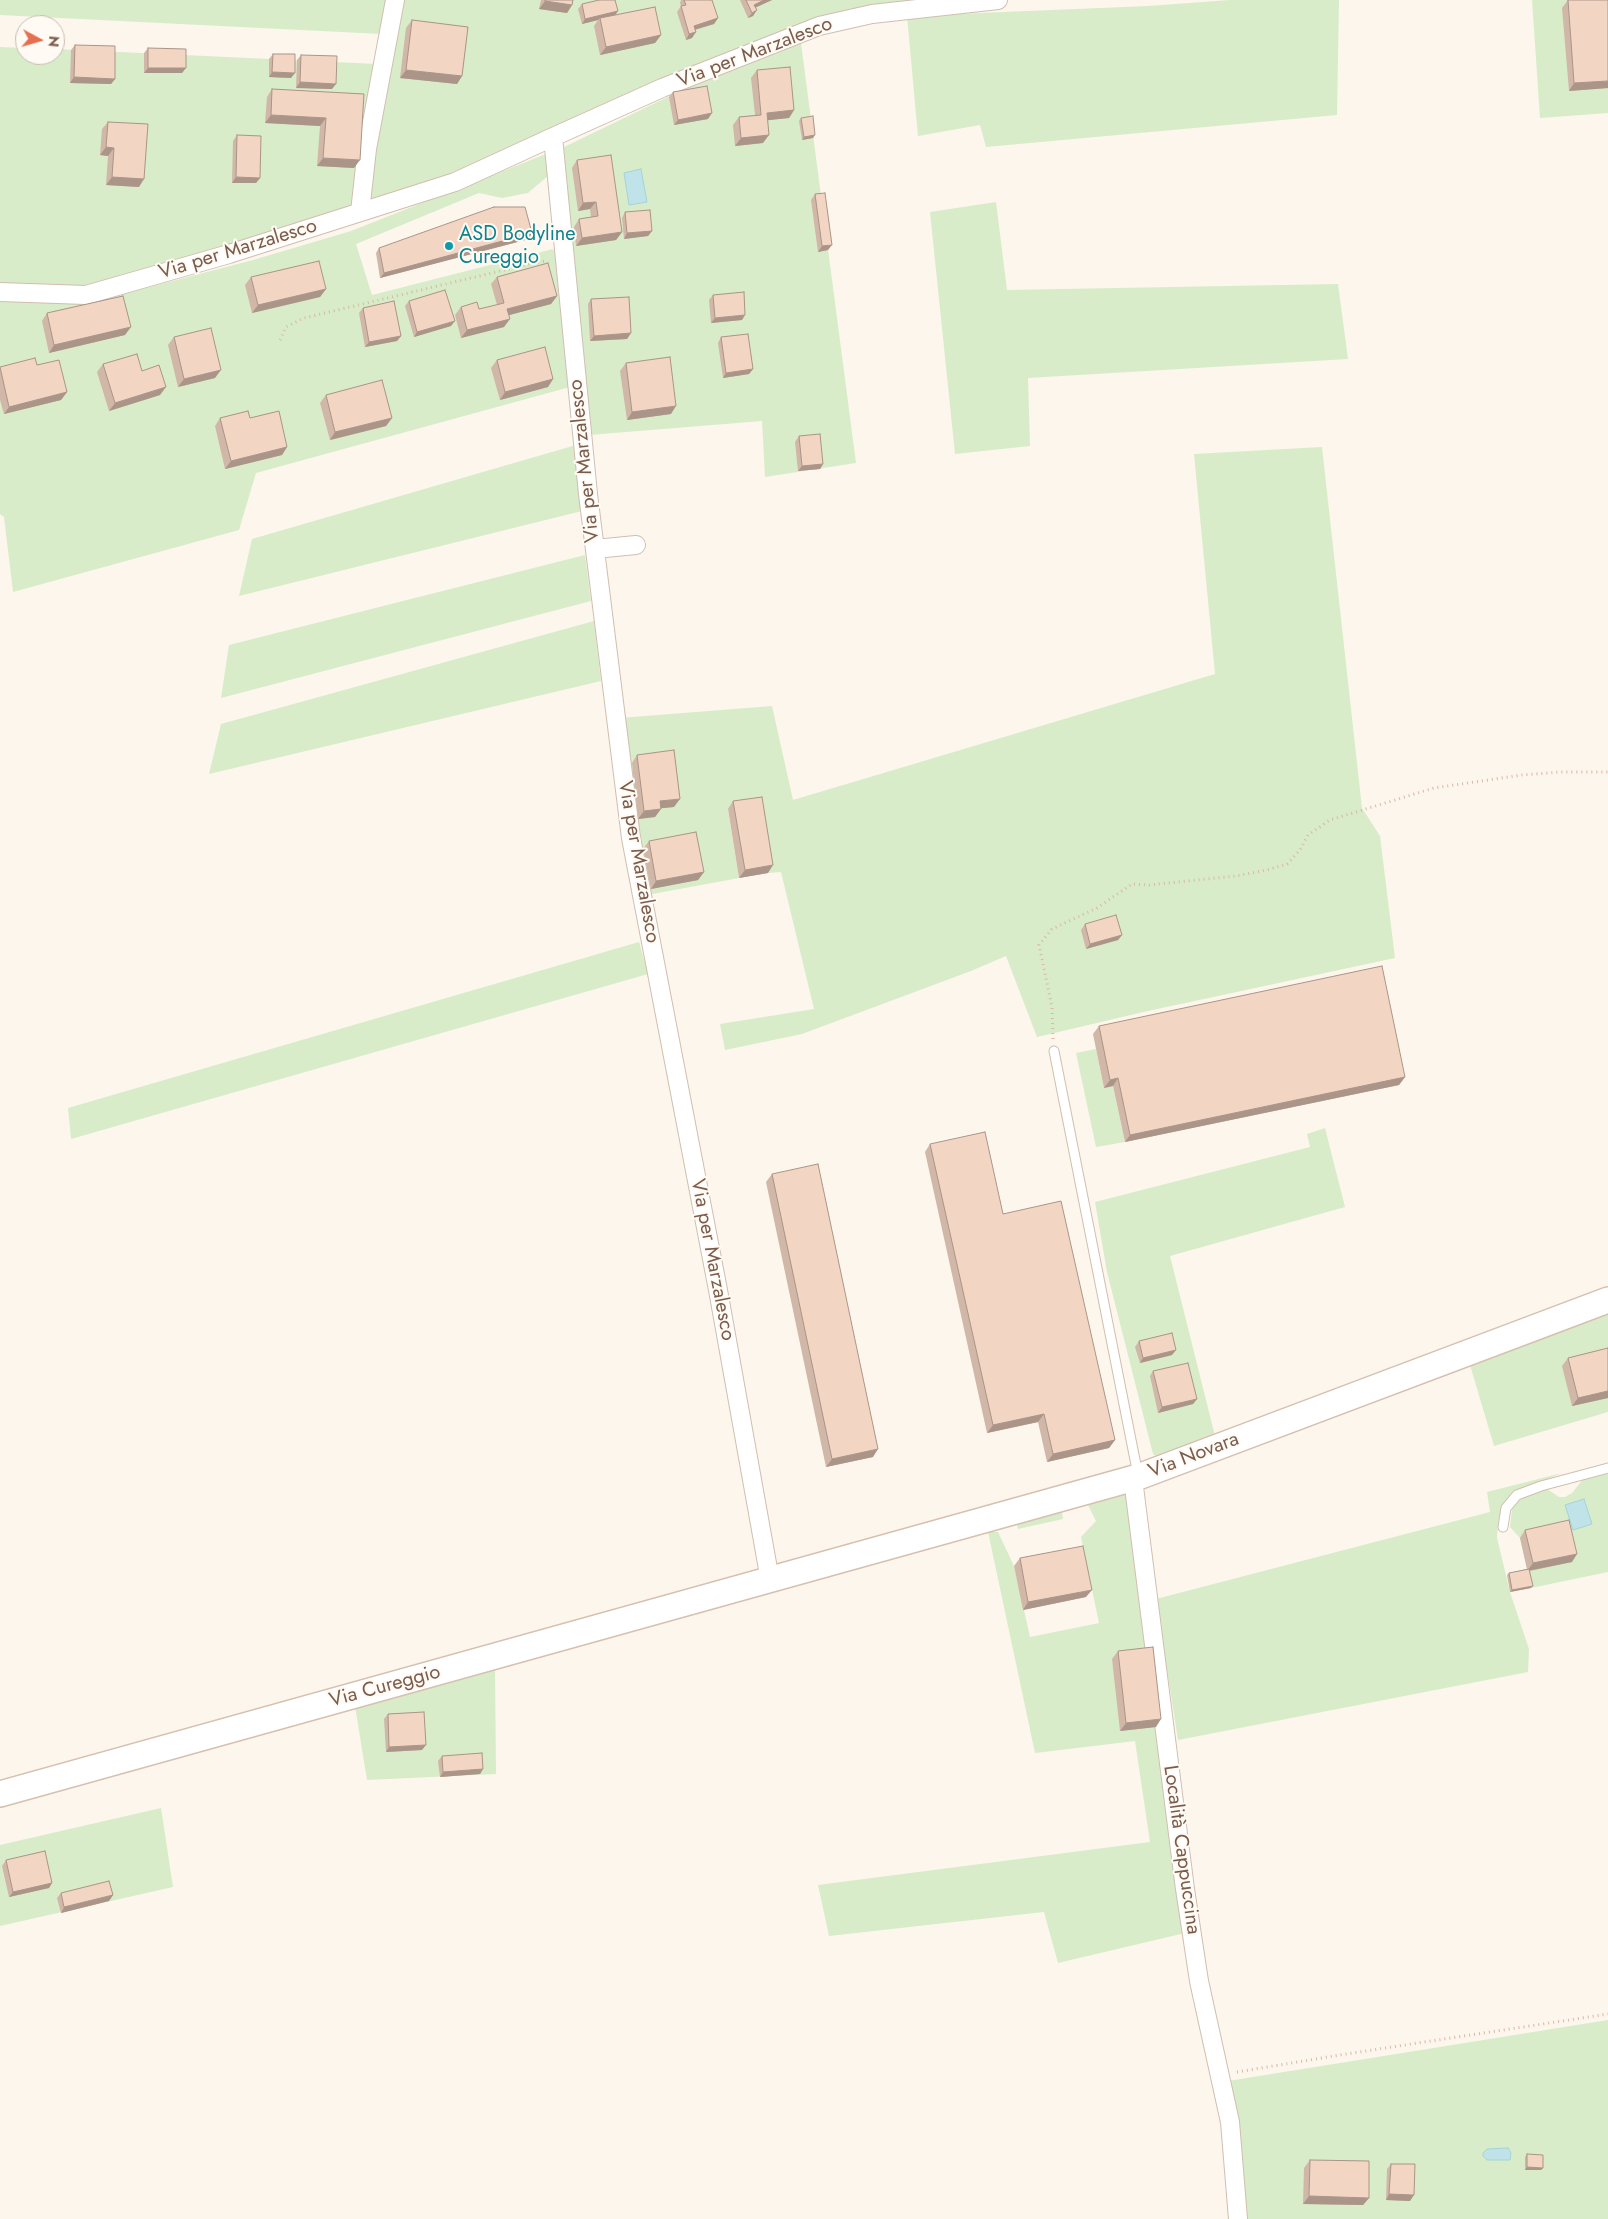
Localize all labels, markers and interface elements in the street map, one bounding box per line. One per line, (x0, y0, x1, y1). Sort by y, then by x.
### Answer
street label: Via per Marzalesco (674, 12, 836, 94)
north arrow (15, 15, 65, 65)
text: N (43, 35, 64, 48)
street label: Via per Marzalesco (156, 215, 320, 285)
place label: ASD Bodyline Cureggio (459, 223, 576, 270)
marker: ASD Bodyline Cureggio (443, 240, 455, 252)
street label: Via per Marzalesco (564, 378, 606, 544)
street label: Via per Marzalesco (612, 779, 664, 945)
street label: Via per Marzalesco (685, 1177, 739, 1343)
street label: Via Novara (1145, 1428, 1243, 1484)
street label: Via Cureggio (327, 1661, 443, 1713)
street label: Località Cappuccina (1157, 1764, 1205, 1936)

